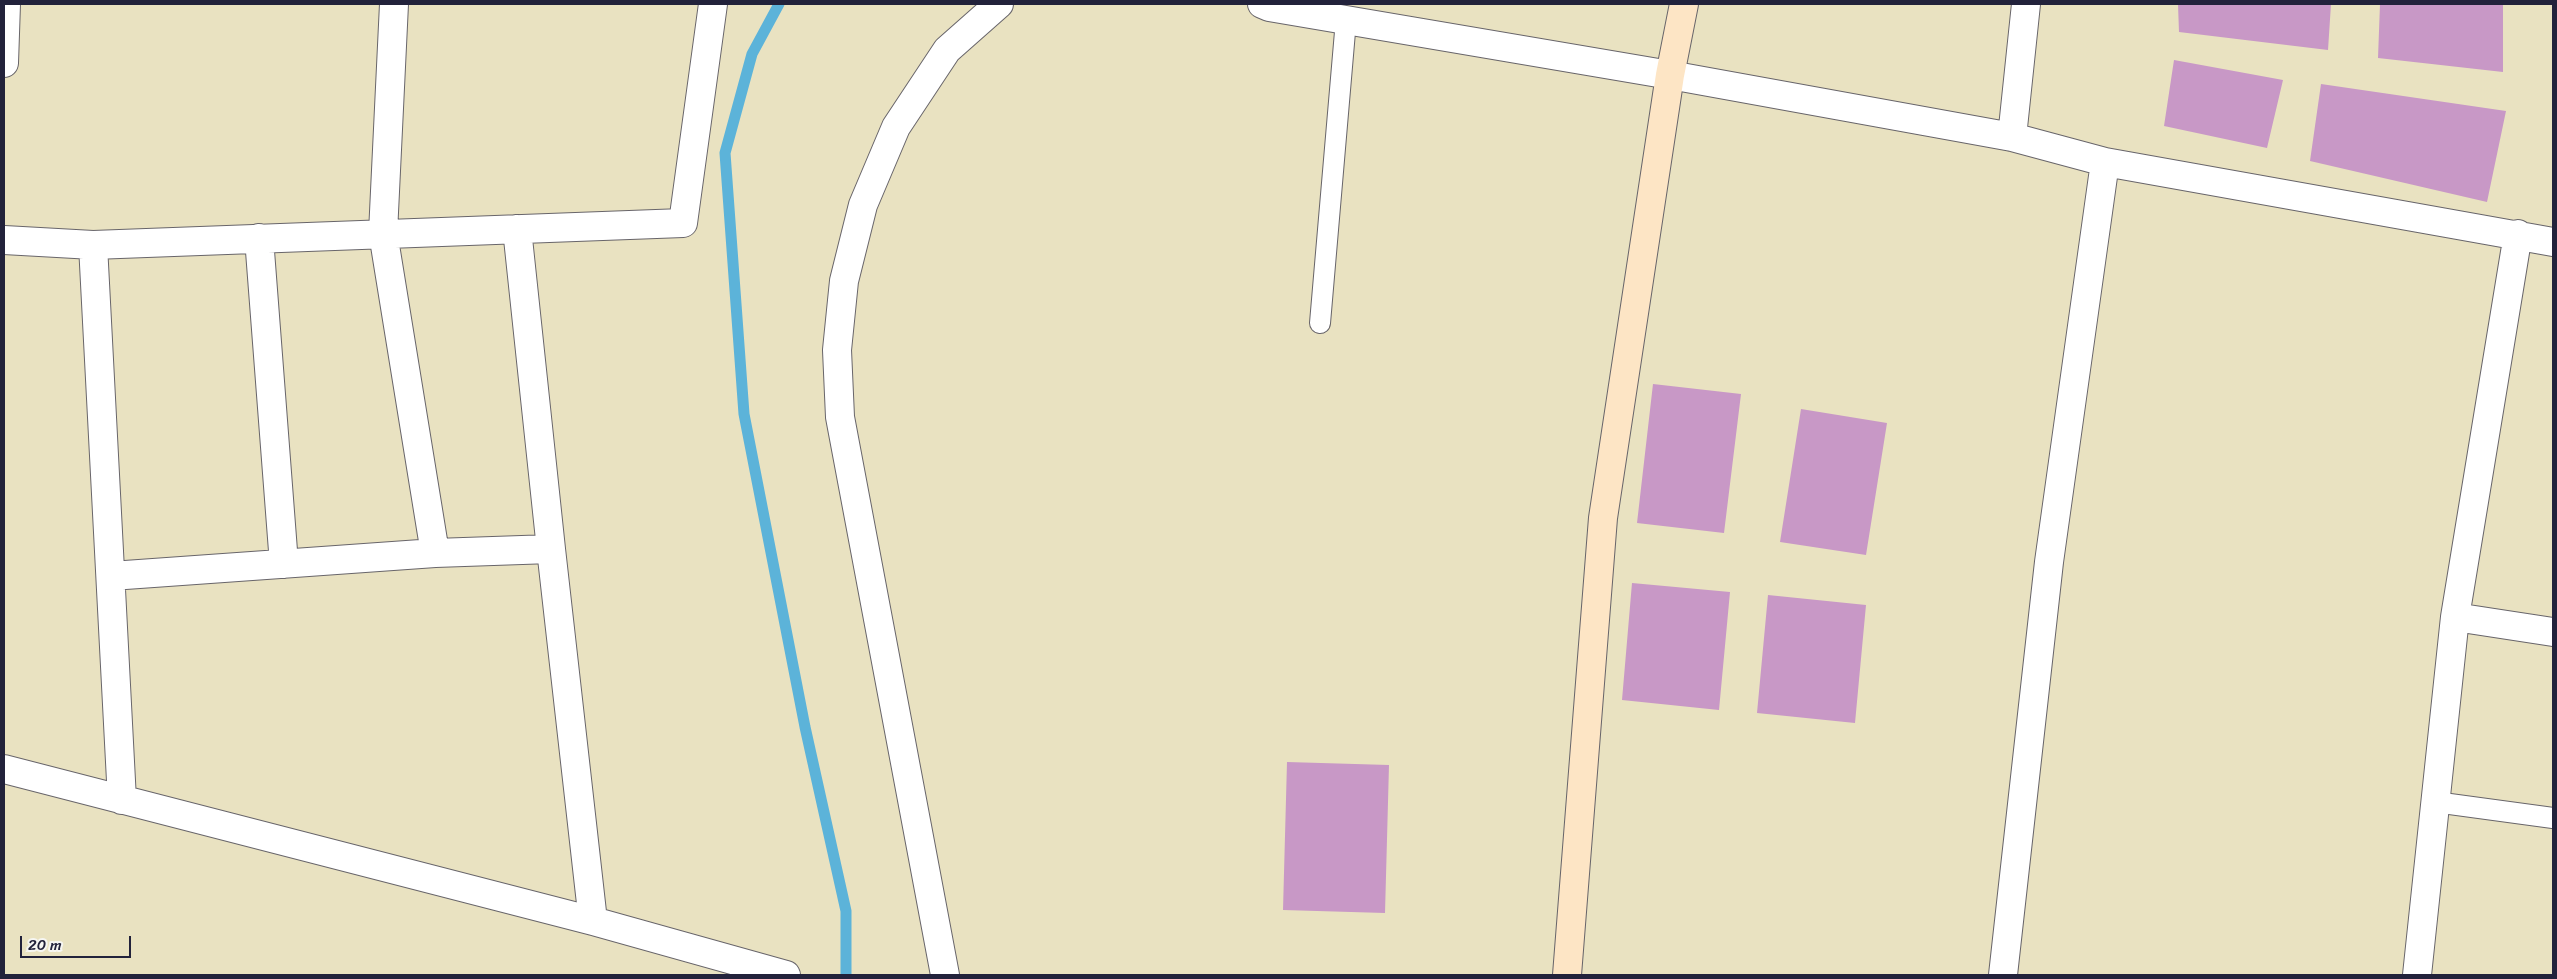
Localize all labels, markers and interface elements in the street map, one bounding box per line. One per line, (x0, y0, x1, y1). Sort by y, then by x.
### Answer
scale bar (22, 926, 134, 958)
text: 20 m (28, 932, 62, 958)

